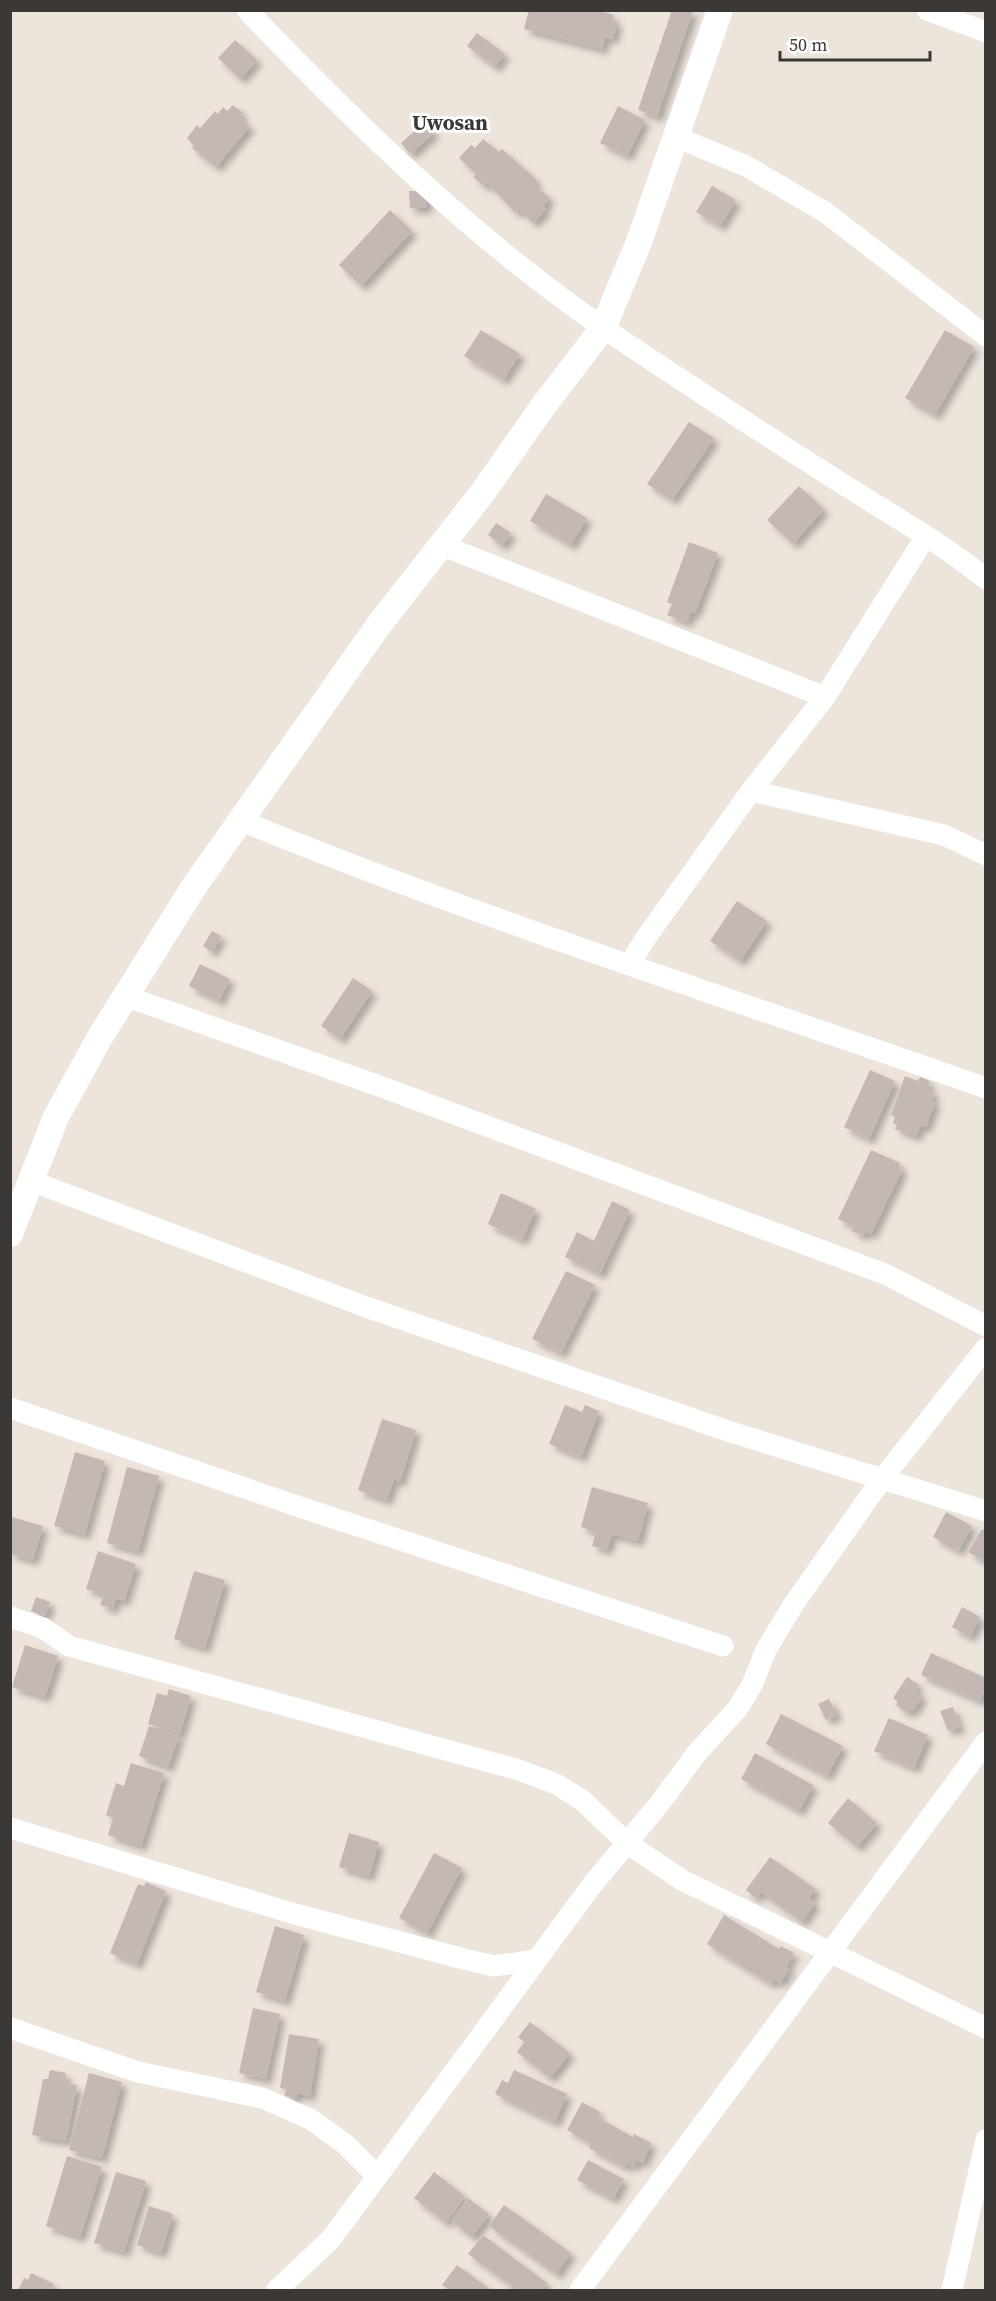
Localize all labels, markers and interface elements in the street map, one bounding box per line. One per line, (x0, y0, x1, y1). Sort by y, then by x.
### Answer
scale bar (780, 24, 930, 62)
text: 50 m (789, 32, 827, 57)
district label: Uwosan (412, 108, 488, 137)

